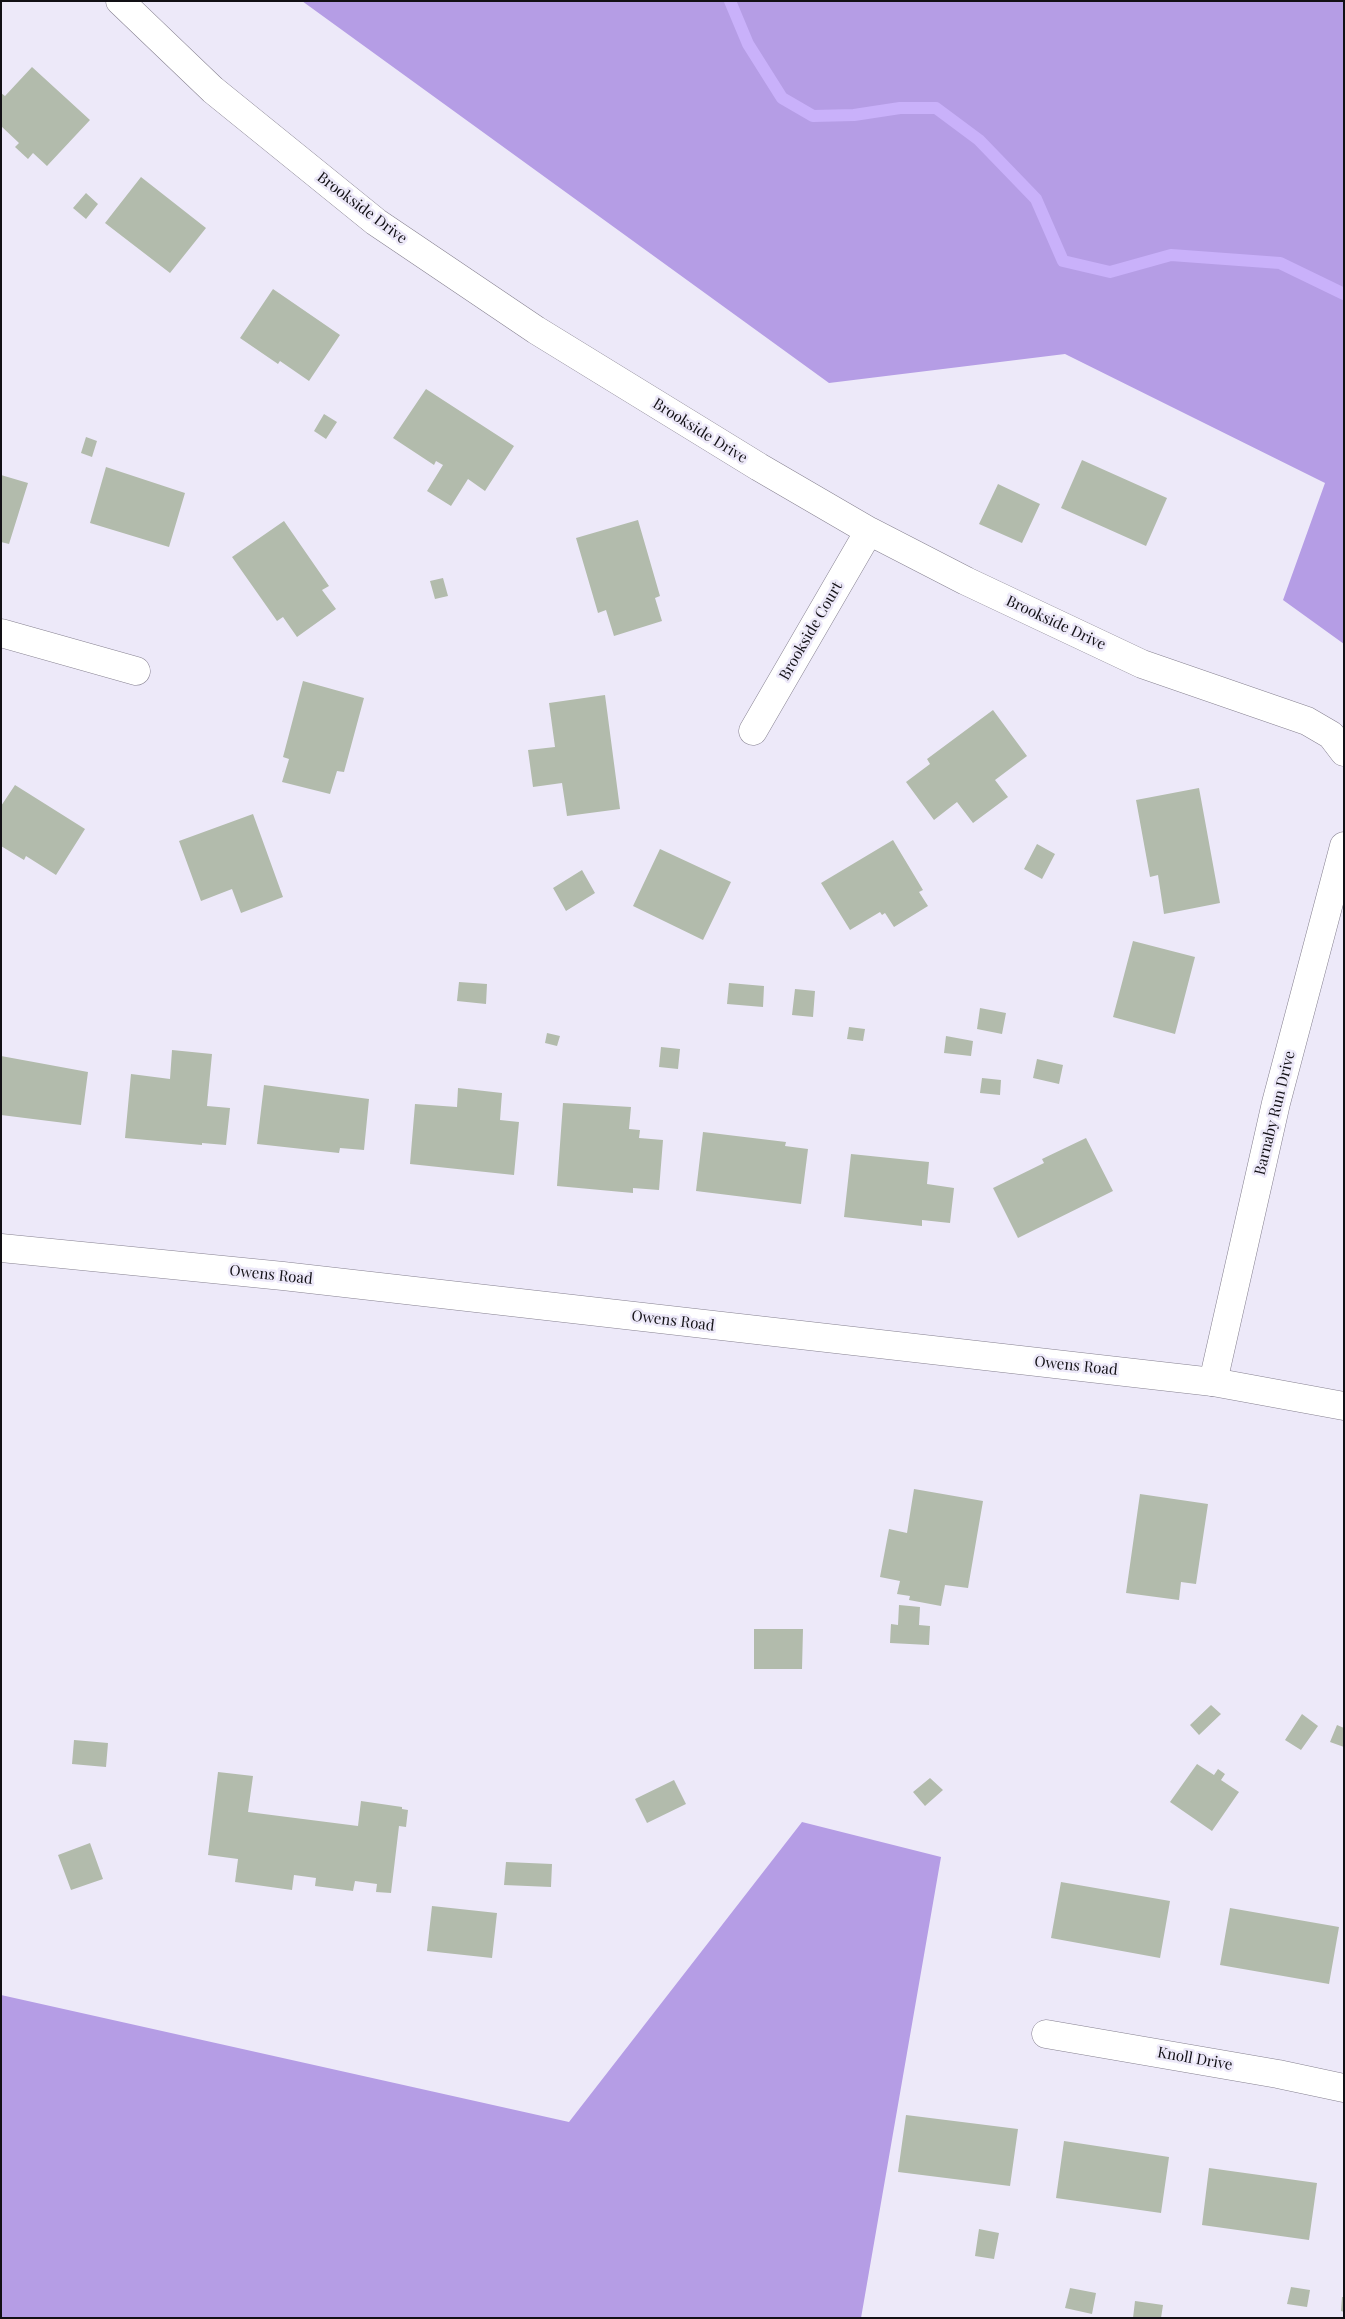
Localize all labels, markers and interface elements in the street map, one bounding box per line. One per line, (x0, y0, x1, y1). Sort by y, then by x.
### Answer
street label: Brookside Drive (313, 168, 411, 248)
street label: Brookside Drive (649, 395, 751, 467)
street label: Brookside Court (776, 579, 846, 683)
street label: Brookside Drive (1003, 592, 1109, 654)
street label: Barnaby Run Drive (1251, 1049, 1299, 1177)
street label: Owens Road (228, 1262, 314, 1288)
street label: Owens Road (630, 1307, 716, 1335)
street label: Owens Road (1033, 1353, 1119, 1379)
street label: Knoll Drive (1156, 2044, 1234, 2074)

